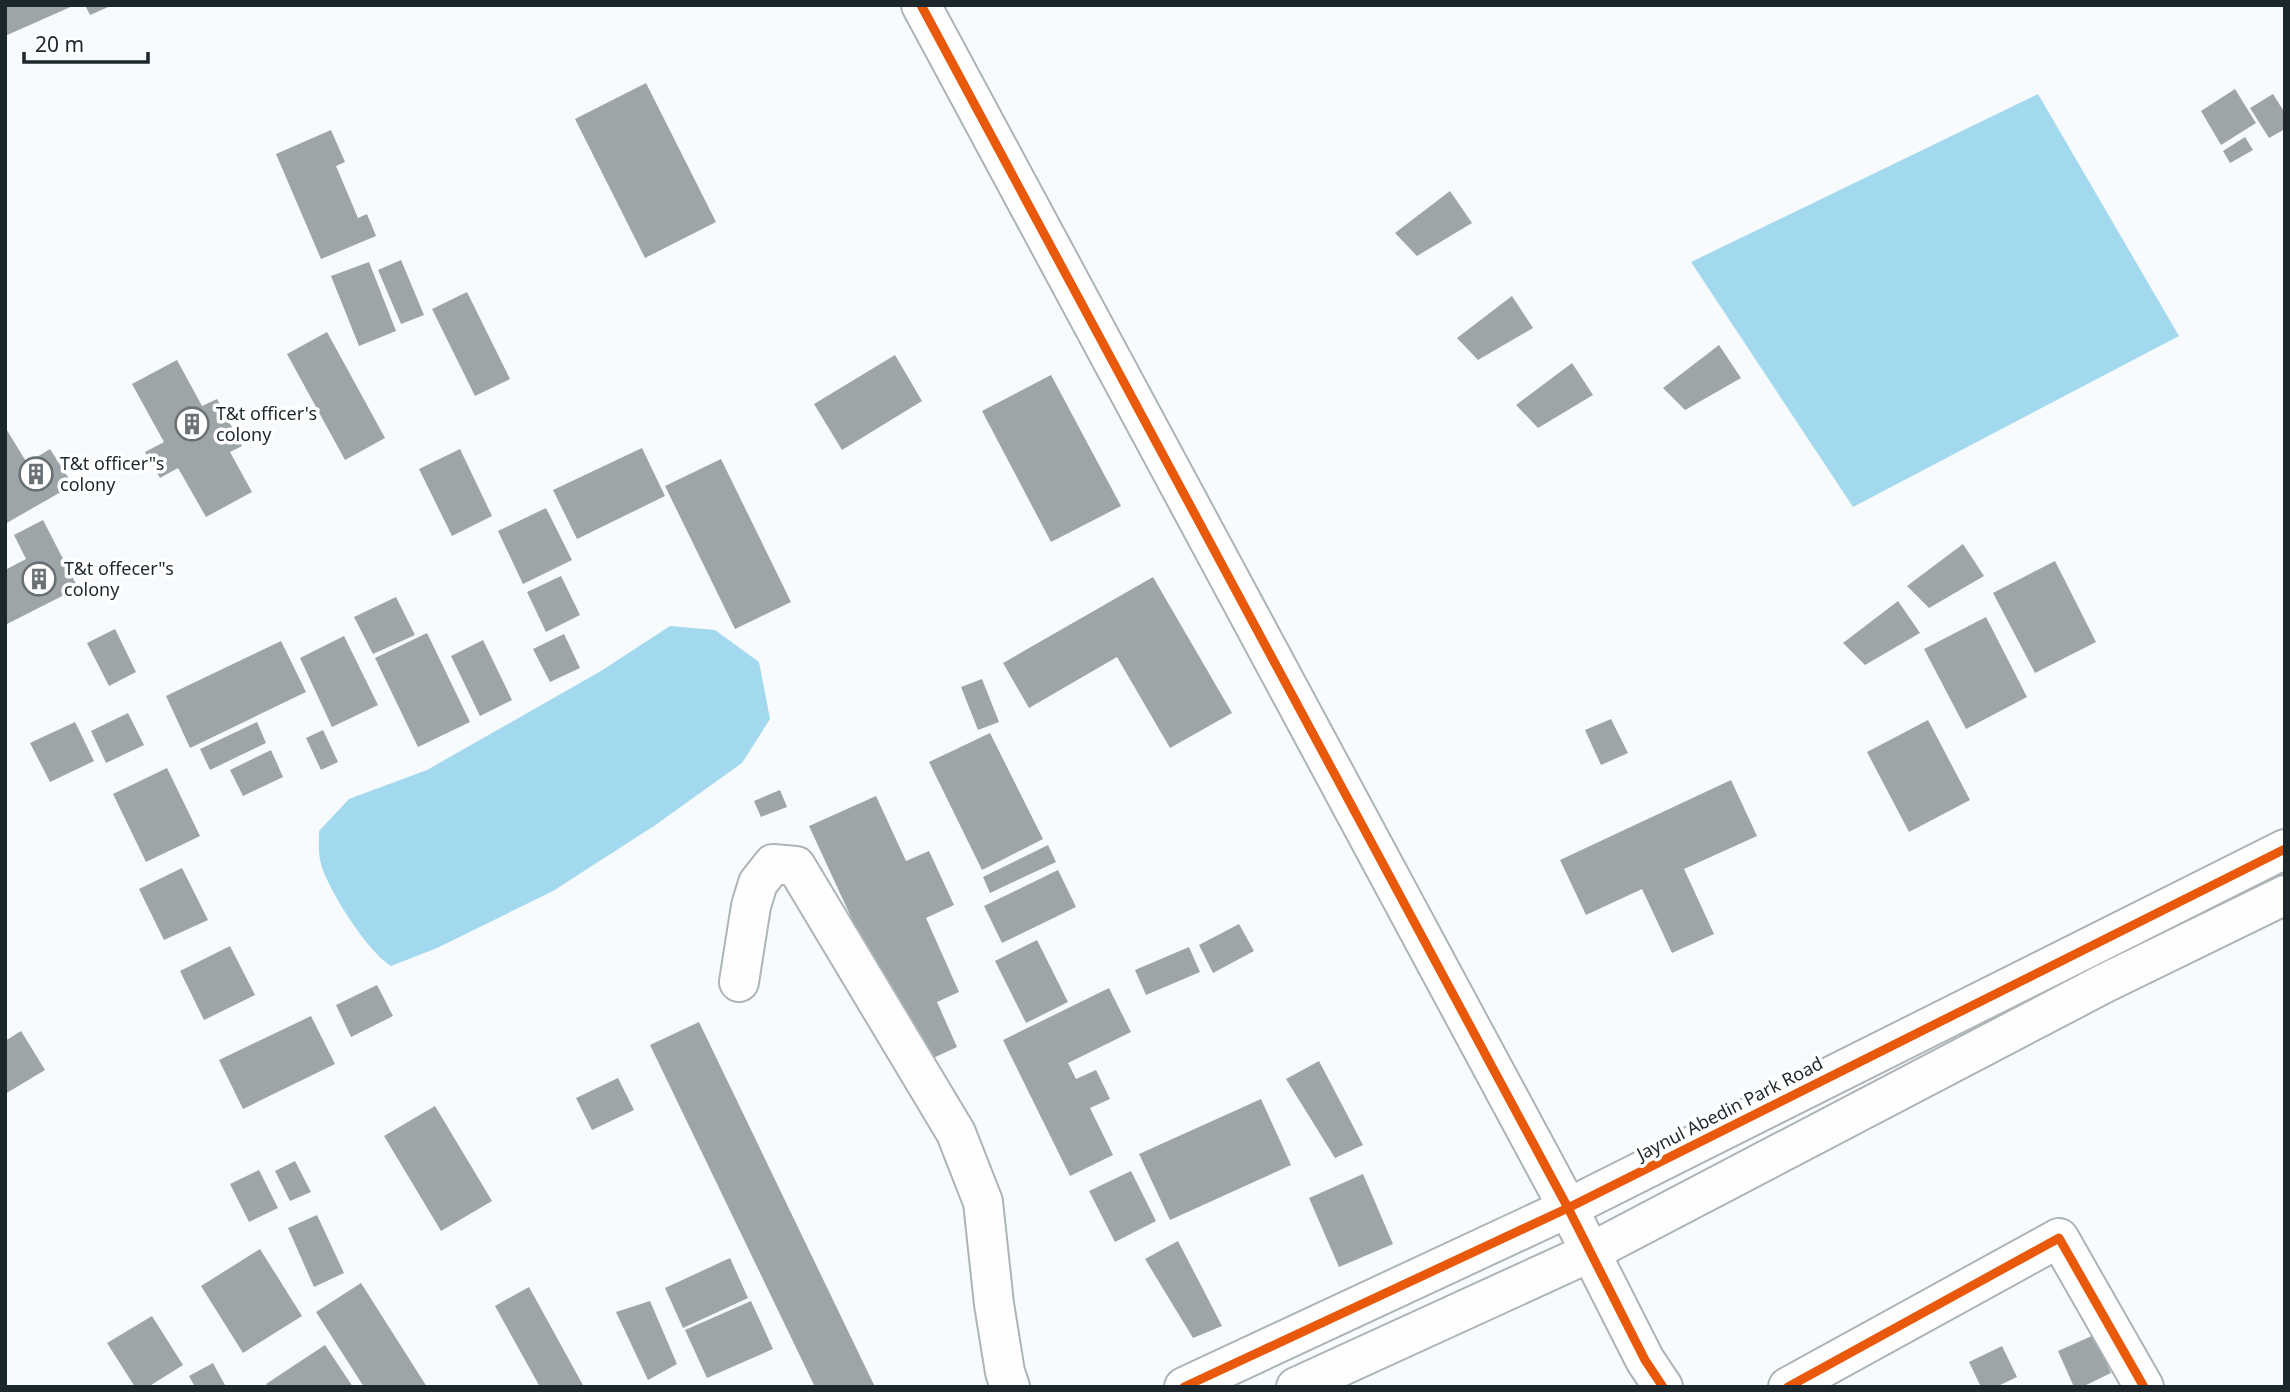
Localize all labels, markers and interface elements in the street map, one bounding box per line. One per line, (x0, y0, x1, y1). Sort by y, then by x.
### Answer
scale bar (24, 21, 149, 65)
text: 20 m (35, 30, 84, 58)
place label: T&t officer's colony (216, 401, 317, 446)
building icon: T&t officer's colony (173, 405, 211, 443)
place label: T&t officer"s colony (60, 451, 164, 496)
building icon: T&t officer"s colony (17, 455, 55, 493)
place label: T&t offecer"s colony (64, 556, 174, 601)
building icon: T&t offecer"s colony (20, 560, 58, 598)
street label: Jaynul Abedin Park Road (1631, 1051, 1827, 1166)

